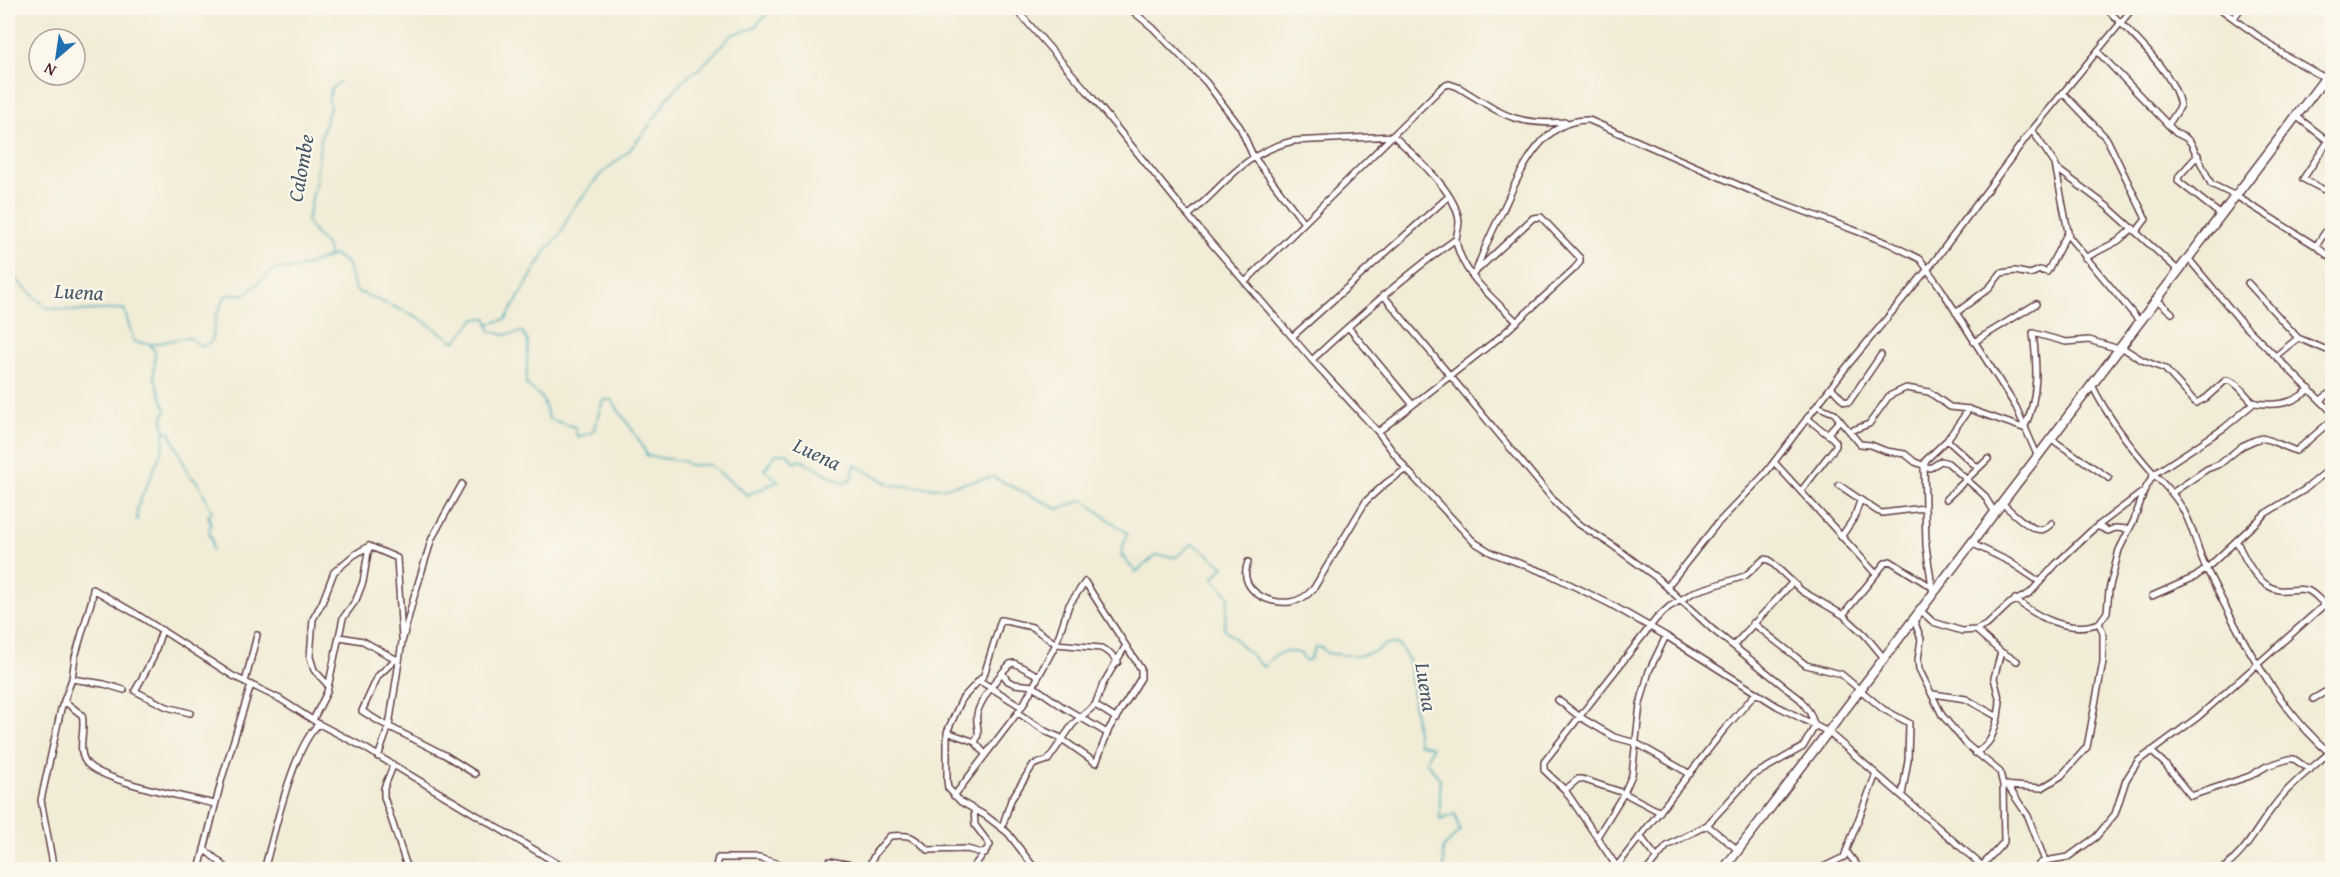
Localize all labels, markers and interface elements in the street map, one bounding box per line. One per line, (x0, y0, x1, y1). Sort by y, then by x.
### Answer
north arrow (27, 27, 87, 87)
text: N (39, 57, 60, 83)
water label: Calombe (279, 132, 322, 204)
water label: Luena (53, 275, 105, 308)
water label: Luena (787, 429, 846, 478)
water label: Luena (1407, 659, 1446, 714)

